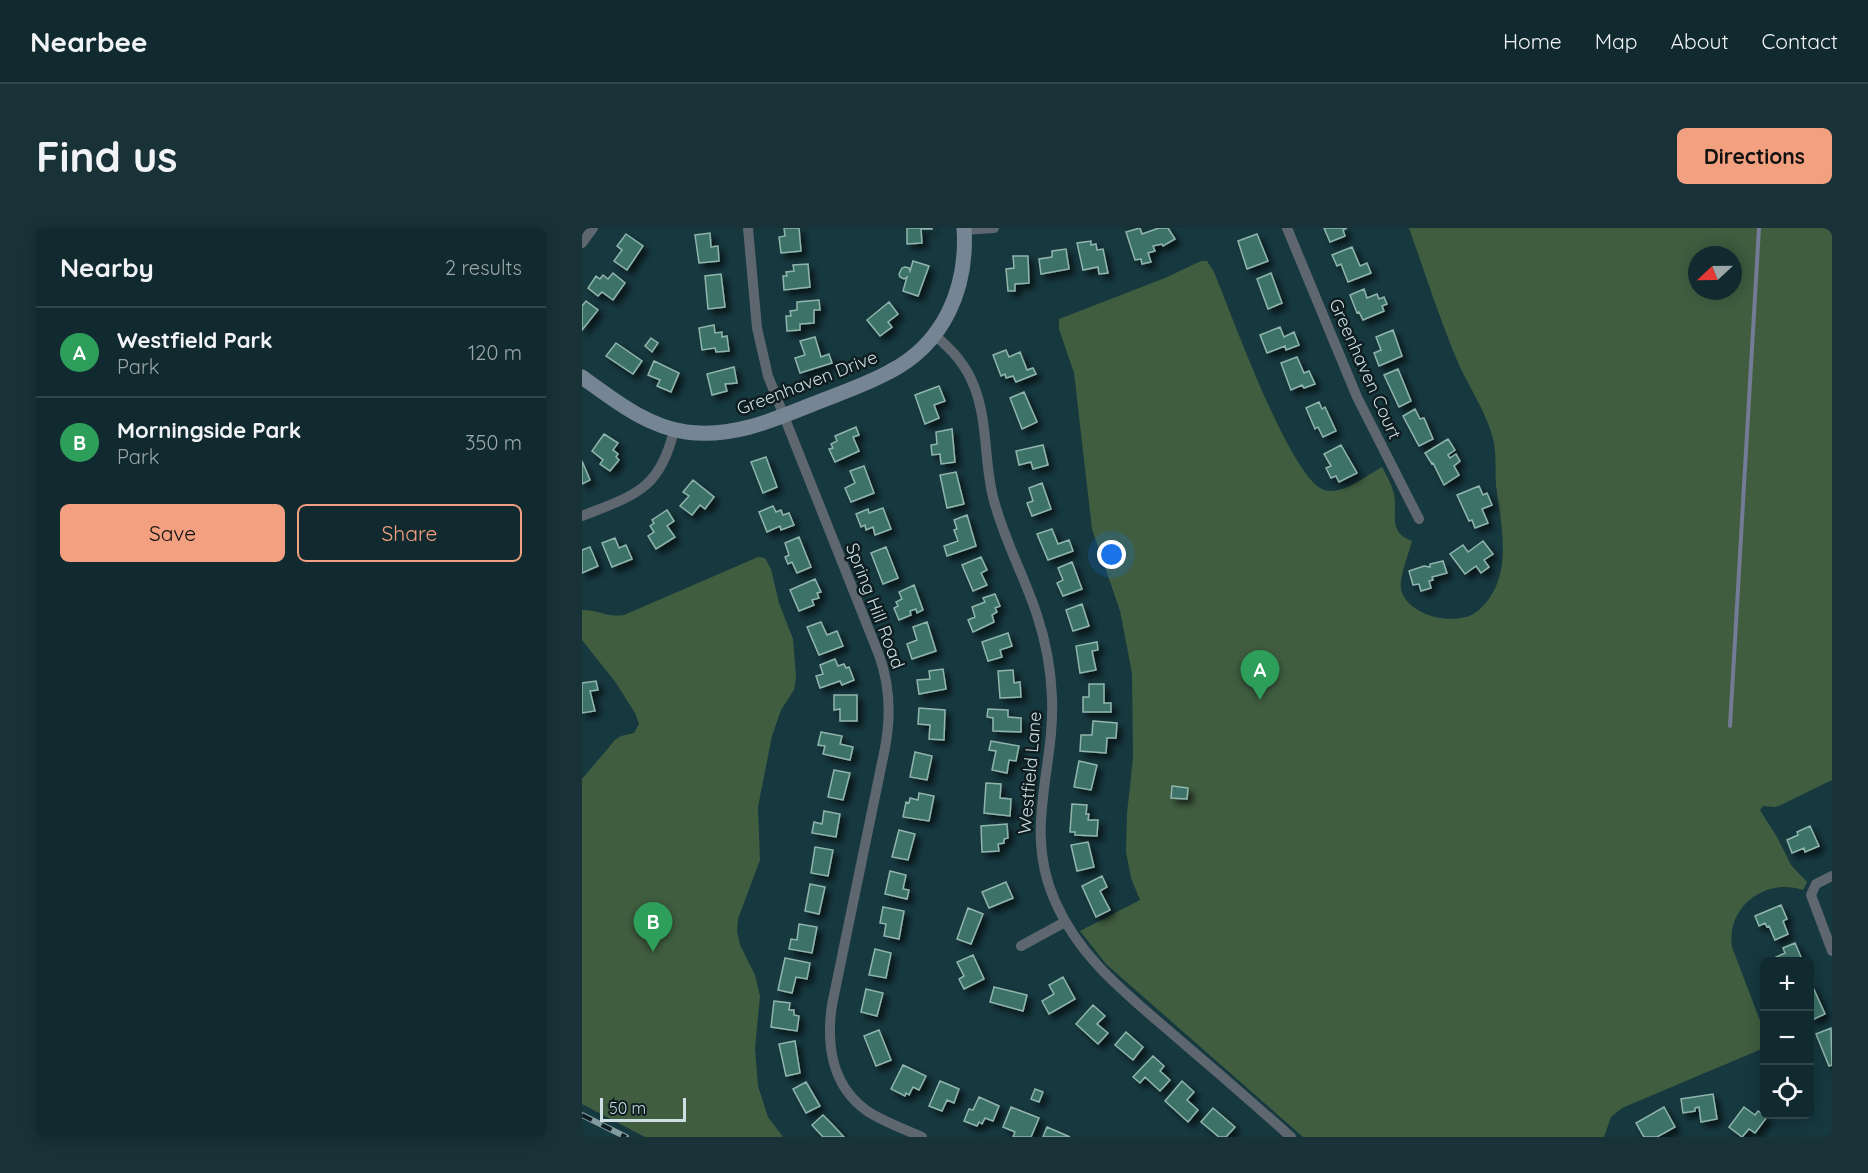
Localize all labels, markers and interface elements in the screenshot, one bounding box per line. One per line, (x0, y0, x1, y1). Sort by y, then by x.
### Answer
text: Nearbee (30, 24, 148, 59)
text: Home (1503, 28, 1562, 54)
text: Map (1595, 28, 1638, 54)
text: About (1671, 28, 1729, 54)
text: Contact (1762, 28, 1838, 54)
button: Directions (1677, 128, 1832, 184)
text: Find us (36, 130, 178, 183)
north arrow (1688, 246, 1742, 300)
text: Nearby (60, 251, 154, 284)
text: 2 results (445, 255, 522, 280)
street label: Greenhaven Court (1324, 295, 1407, 443)
text: Westfield Park (117, 326, 273, 354)
text: A (73, 340, 86, 365)
text: 120 m (468, 340, 522, 365)
street label: Greenhaven Drive (733, 345, 880, 420)
text: Park (117, 354, 159, 379)
text: Morningside Park (117, 416, 301, 444)
text: B (73, 430, 86, 455)
text: 350 m (465, 430, 522, 455)
text: Park (117, 444, 159, 469)
button: Save (60, 504, 285, 562)
button: Share (297, 504, 522, 562)
street label: Spring Hill Road (841, 540, 910, 672)
your location (1097, 540, 1126, 569)
pin: A (1240, 650, 1280, 700)
street label: Westfield Lane (1013, 711, 1046, 835)
pin: B (634, 902, 672, 952)
map controls (1760, 957, 1814, 1119)
button: + (1760, 957, 1814, 1011)
button: − (1760, 1011, 1814, 1065)
button: locate (1760, 1065, 1814, 1119)
scale bar (600, 1095, 686, 1122)
text: 50 m (609, 1098, 646, 1118)

